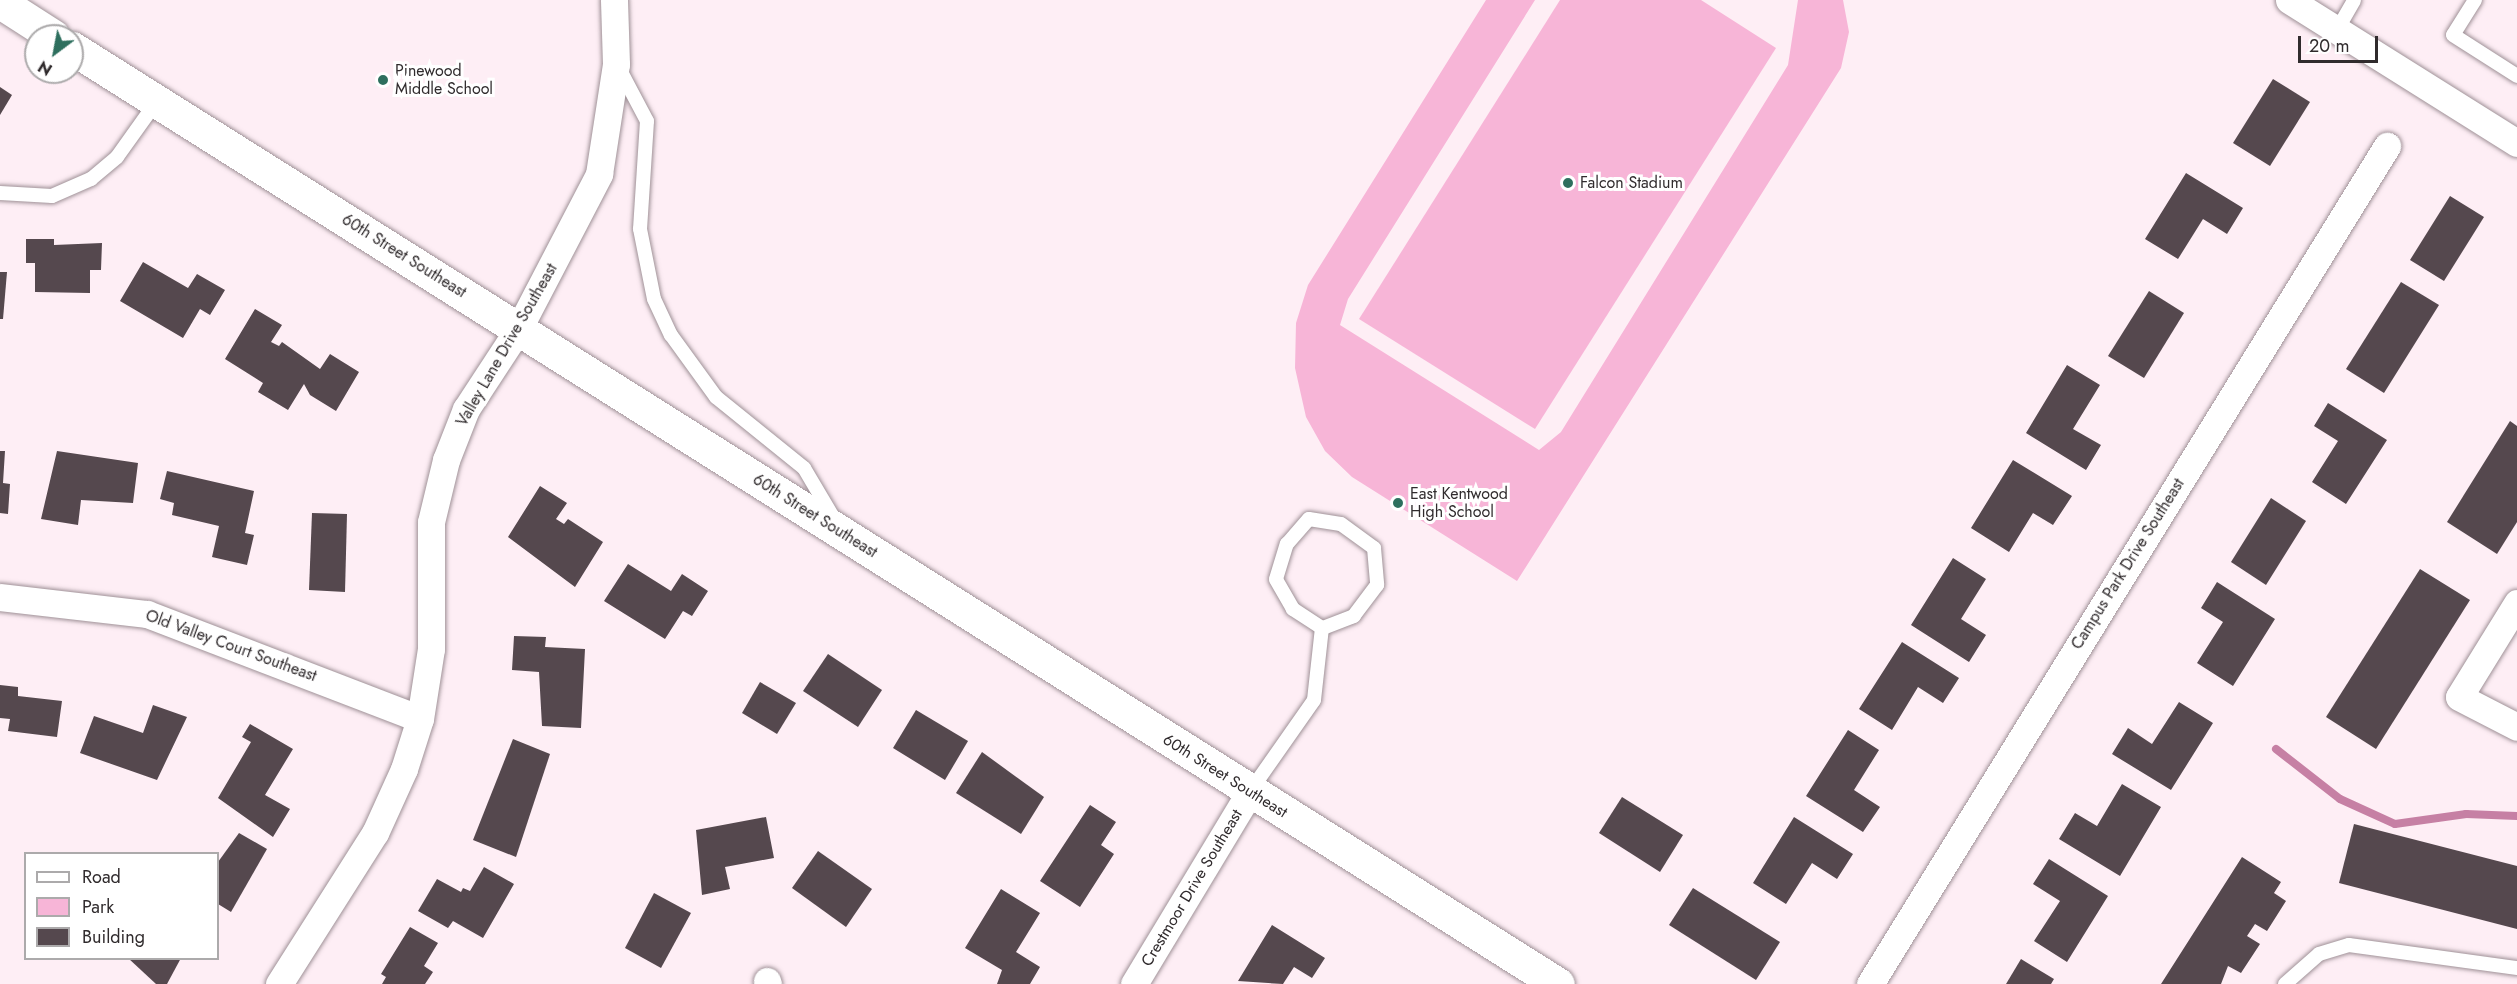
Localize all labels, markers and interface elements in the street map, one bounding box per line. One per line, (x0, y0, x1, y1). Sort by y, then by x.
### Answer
north arrow (24, 24, 84, 84)
scale bar (2301, 24, 2380, 62)
text: 20 m (2309, 33, 2349, 59)
text: N (34, 55, 57, 81)
place label: Pinewood Middle School (395, 61, 493, 99)
marker: Pinewood Middle School (376, 73, 390, 87)
place label: Falcon Stadium (1580, 173, 1683, 193)
marker: Falcon Stadium (1561, 176, 1575, 190)
street label: 60th Street Southeast (338, 210, 470, 302)
street label: Valley Lane Drive Southeast (452, 260, 562, 430)
street label: 60th Street Southeast (749, 470, 881, 562)
street label: Campus Park Drive Southeast (2067, 475, 2189, 653)
place label: East Kentwood High School (1410, 484, 1508, 522)
marker: East Kentwood High School (1391, 496, 1405, 510)
street label: Old Valley Court Southeast (143, 606, 319, 686)
street label: 60th Street Southeast (1159, 730, 1291, 822)
street label: Crestmoor Drive Southeast (1137, 806, 1247, 970)
legend (24, 852, 219, 960)
text: Road (82, 864, 121, 890)
text: Park (82, 894, 114, 920)
text: Building (82, 924, 145, 950)

